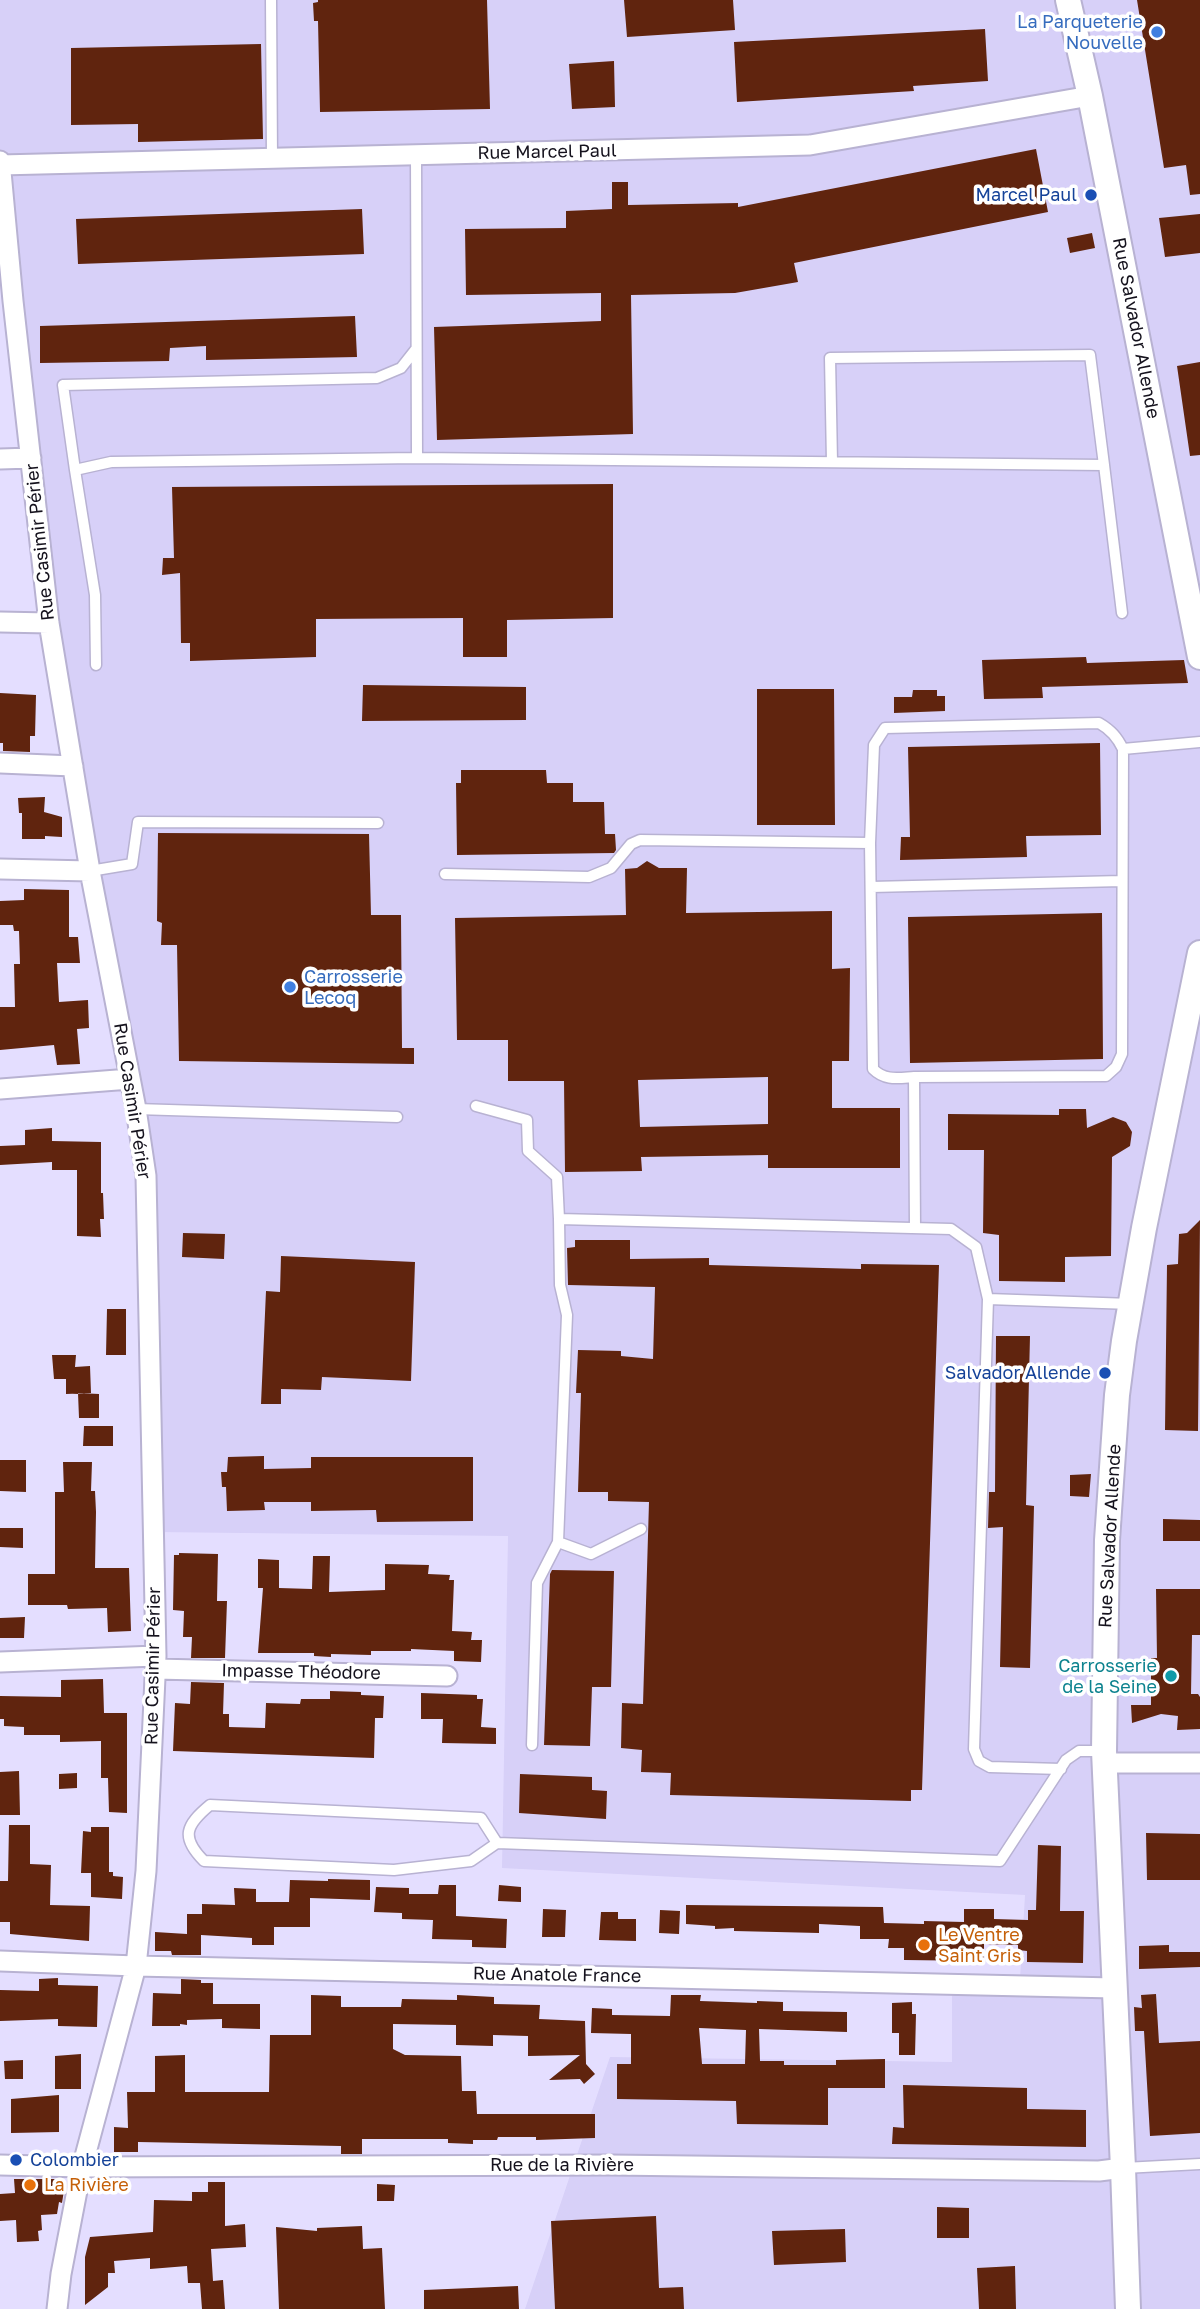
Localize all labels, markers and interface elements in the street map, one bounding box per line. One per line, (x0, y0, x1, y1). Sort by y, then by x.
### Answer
place label: La Parqueterie Nouvelle (1017, 11, 1143, 54)
marker: La Parqueterie Nouvelle (1149, 24, 1165, 40)
street label: Rue Marcel Paul (477, 140, 617, 164)
place label: Marcel Paul (976, 184, 1077, 206)
marker: Marcel Paul (1083, 187, 1099, 203)
street label: Rue Salvador Allende (1108, 236, 1164, 420)
street label: Rue Casimir Périer (21, 462, 59, 622)
place label: Carrosserie Lecoq (304, 966, 403, 1009)
marker: Carrosserie Lecoq (282, 979, 298, 995)
street label: Rue Casimir Périer (109, 1021, 155, 1181)
place label: Salvador Allende (945, 1362, 1091, 1384)
marker: Salvador Allende (1097, 1365, 1113, 1381)
street label: Rue Salvador Allende (1094, 1444, 1126, 1628)
street label: Rue Casimir Périer (141, 1587, 165, 1745)
place label: Carrosserie de la Seine (1058, 1655, 1157, 1698)
street label: Impasse Théodore (221, 1660, 381, 1684)
marker: Carrosserie de la Seine (1163, 1668, 1179, 1684)
place label: Le Ventre Saint Gris (938, 1924, 1021, 1966)
marker: Le Ventre Saint Gris (916, 1937, 932, 1953)
street label: Rue Anatole France (473, 1963, 641, 1987)
place label: Colombier (30, 2149, 119, 2171)
marker: Colombier (8, 2152, 24, 2168)
street label: Rue de la Rivière (490, 2154, 634, 2176)
place label: La Rivière (44, 2174, 129, 2196)
marker: La Rivière (22, 2177, 38, 2193)

